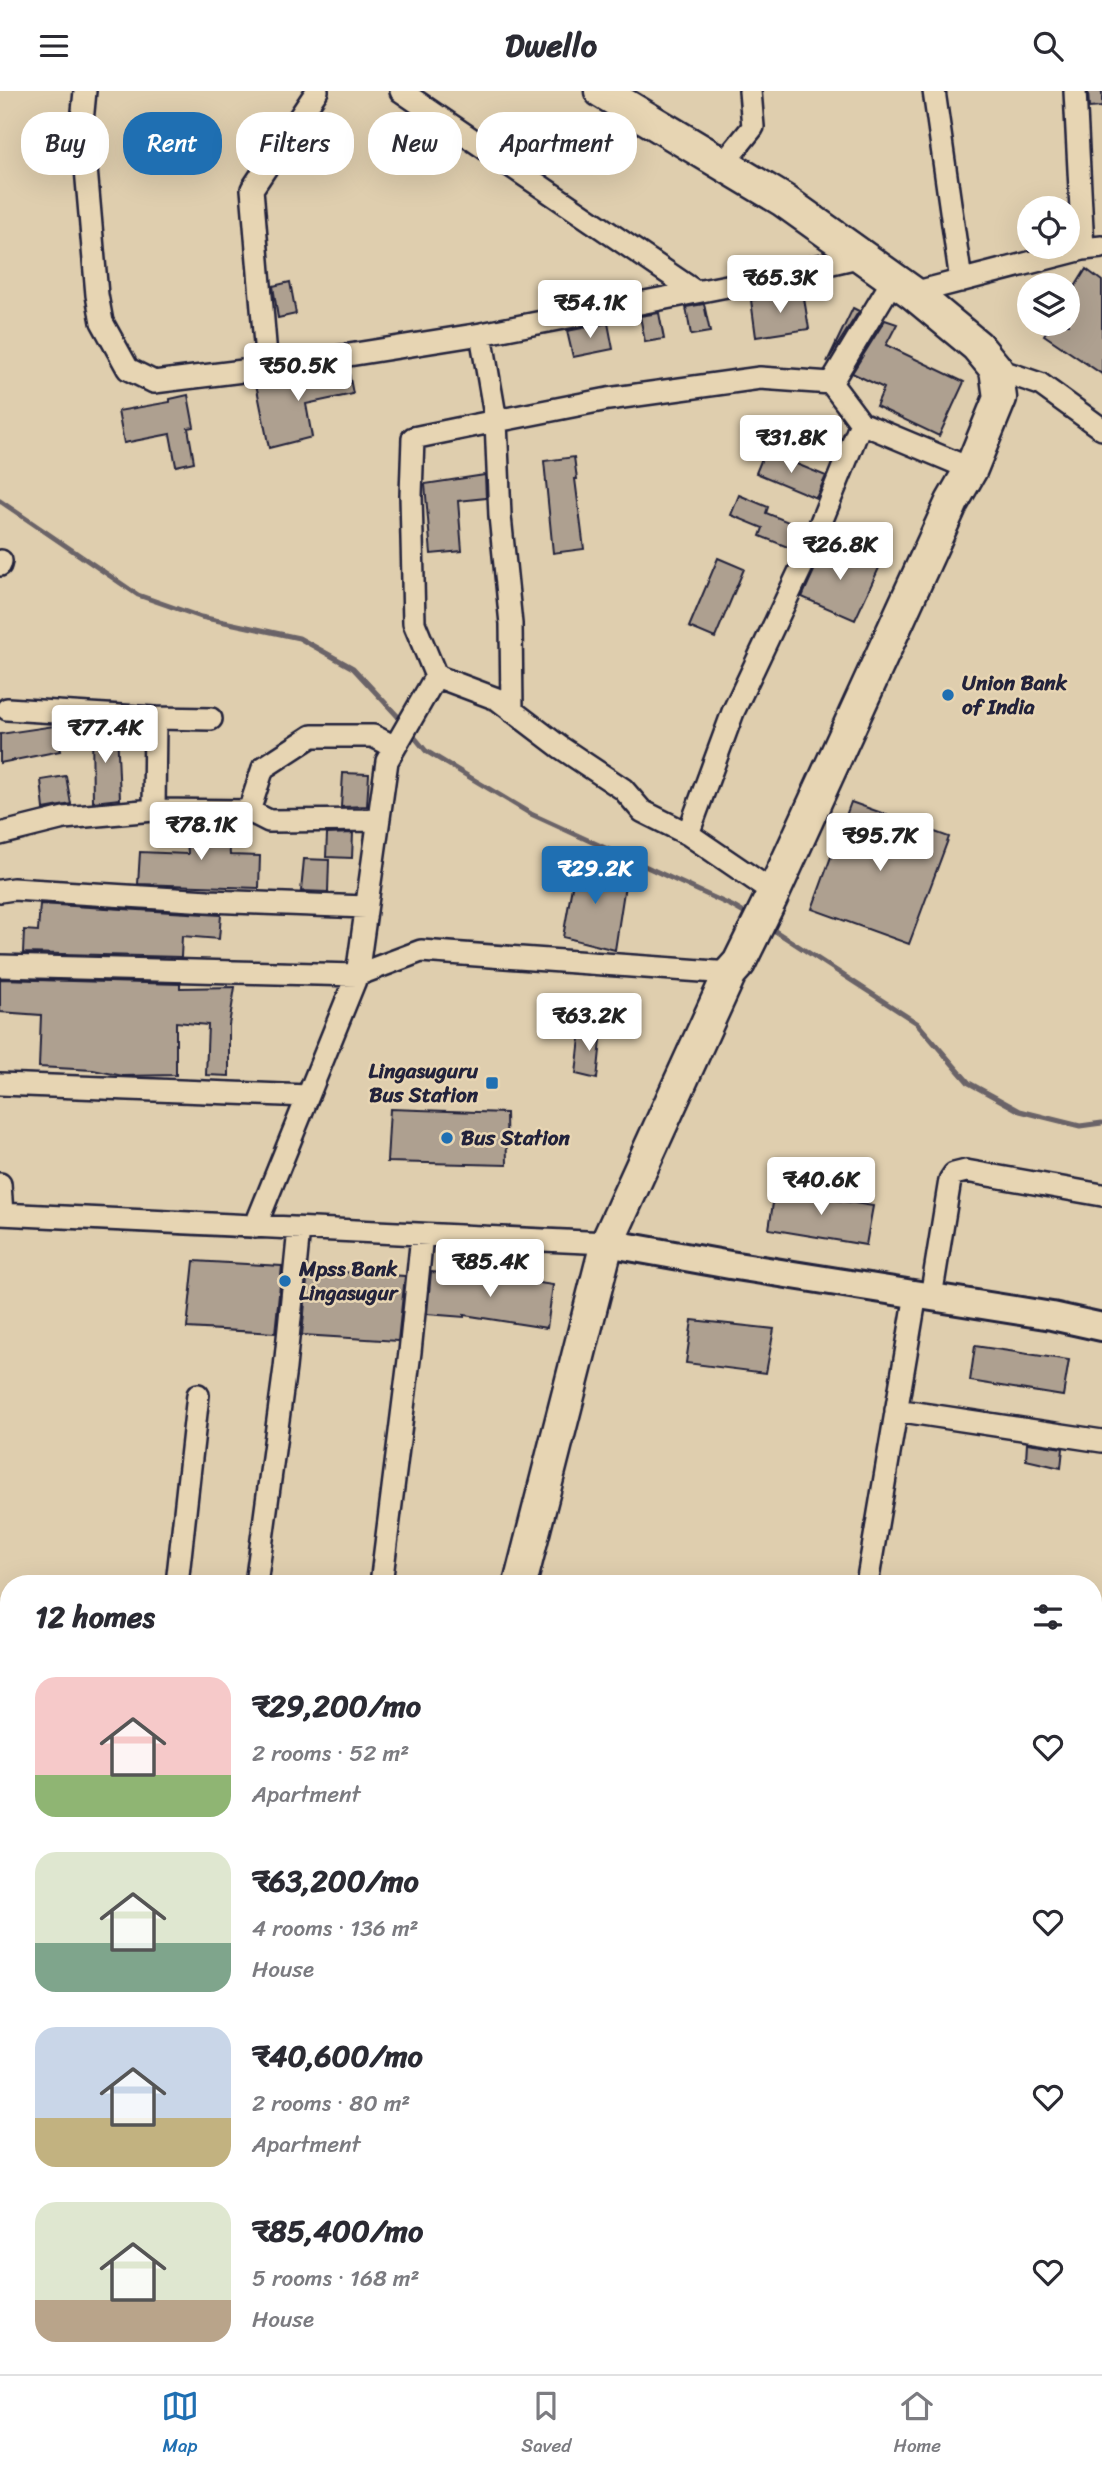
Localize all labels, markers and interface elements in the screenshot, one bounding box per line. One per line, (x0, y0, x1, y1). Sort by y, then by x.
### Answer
text: Dwello (505, 17, 597, 74)
icon: menu (35, 27, 73, 65)
icon: search (1029, 27, 1067, 65)
chip: Buy (21, 112, 109, 175)
chip: Rent (123, 112, 222, 175)
chip: Filters (236, 112, 354, 175)
chip: New (368, 112, 462, 175)
chip: Apartment (476, 112, 637, 175)
map controls (1017, 196, 1080, 336)
button: locate (1017, 196, 1080, 259)
pin: ₹65.3K (723, 255, 837, 315)
text: ₹65.3K (743, 257, 817, 298)
button: layers (1017, 273, 1080, 336)
pin: ₹54.1K (533, 281, 647, 340)
text: ₹54.1K (554, 282, 626, 323)
pin: ₹50.5K (241, 343, 355, 403)
text: ₹50.5K (260, 345, 336, 386)
pin: ₹31.8K (734, 415, 848, 475)
text: ₹31.8K (756, 417, 826, 458)
pin: ₹26.8K (783, 523, 897, 582)
text: ₹26.8K (803, 524, 877, 565)
place label: Union Bank of India (962, 664, 1068, 726)
marker: Union Bank of India (940, 687, 956, 703)
pin: ₹77.4K (48, 705, 162, 765)
text: ₹77.4K (68, 707, 142, 748)
pin: ₹78.1K (144, 803, 258, 862)
text: ₹78.1K (166, 804, 236, 845)
pin: ₹95.7K (823, 813, 937, 873)
text: ₹95.7K (842, 815, 918, 856)
pin: ₹29.2K (538, 847, 652, 906)
text: ₹29.2K (558, 848, 632, 889)
pin: ₹63.2K (532, 993, 646, 1053)
text: ₹63.2K (553, 995, 625, 1036)
place label: Lingasuguru Bus Station (368, 1052, 479, 1114)
marker: Lingasuguru Bus Station (484, 1075, 500, 1091)
place label: Bus Station (461, 1119, 570, 1157)
marker: Bus Station (439, 1130, 455, 1146)
pin: ₹40.6K (764, 1157, 878, 1217)
text: ₹40.6K (783, 1159, 859, 1200)
pin: ₹85.4K (433, 1239, 547, 1299)
text: ₹85.4K (452, 1241, 528, 1282)
place label: Mpss Bank Lingasugur (298, 1250, 400, 1312)
marker: Mpss Bank Lingasugur (277, 1273, 293, 1289)
text: 12 homes (35, 1590, 155, 1644)
icon: filters (1029, 1598, 1067, 1636)
text: ₹29,200/mo (252, 1679, 421, 1733)
icon: home (91, 1705, 175, 1789)
icon: heart (1029, 1728, 1067, 1766)
text: 2 rooms · 52 m² (252, 1733, 409, 1774)
text: Apartment (252, 1774, 361, 1815)
text: ₹63,200/mo (252, 1854, 419, 1908)
icon: home (91, 1880, 175, 1964)
icon: heart (1029, 1903, 1067, 1941)
text: 4 rooms · 136 m² (252, 1908, 419, 1949)
text: House (252, 1949, 314, 1990)
text: ₹40,600/mo (252, 2029, 423, 2083)
icon: home (91, 2055, 175, 2139)
icon: heart (1029, 2078, 1067, 2116)
text: 2 rooms · 80 m² (252, 2083, 410, 2124)
text: Apartment (252, 2124, 361, 2165)
text: ₹85,400/mo (252, 2204, 423, 2258)
icon: home (91, 2230, 175, 2314)
icon: heart (1029, 2253, 1067, 2291)
text: 5 rooms · 168 m² (252, 2258, 420, 2299)
text: House (252, 2299, 314, 2340)
tab: Map (161, 2387, 199, 2462)
tab: Saved (521, 2387, 571, 2462)
tab: Home (893, 2387, 941, 2462)

